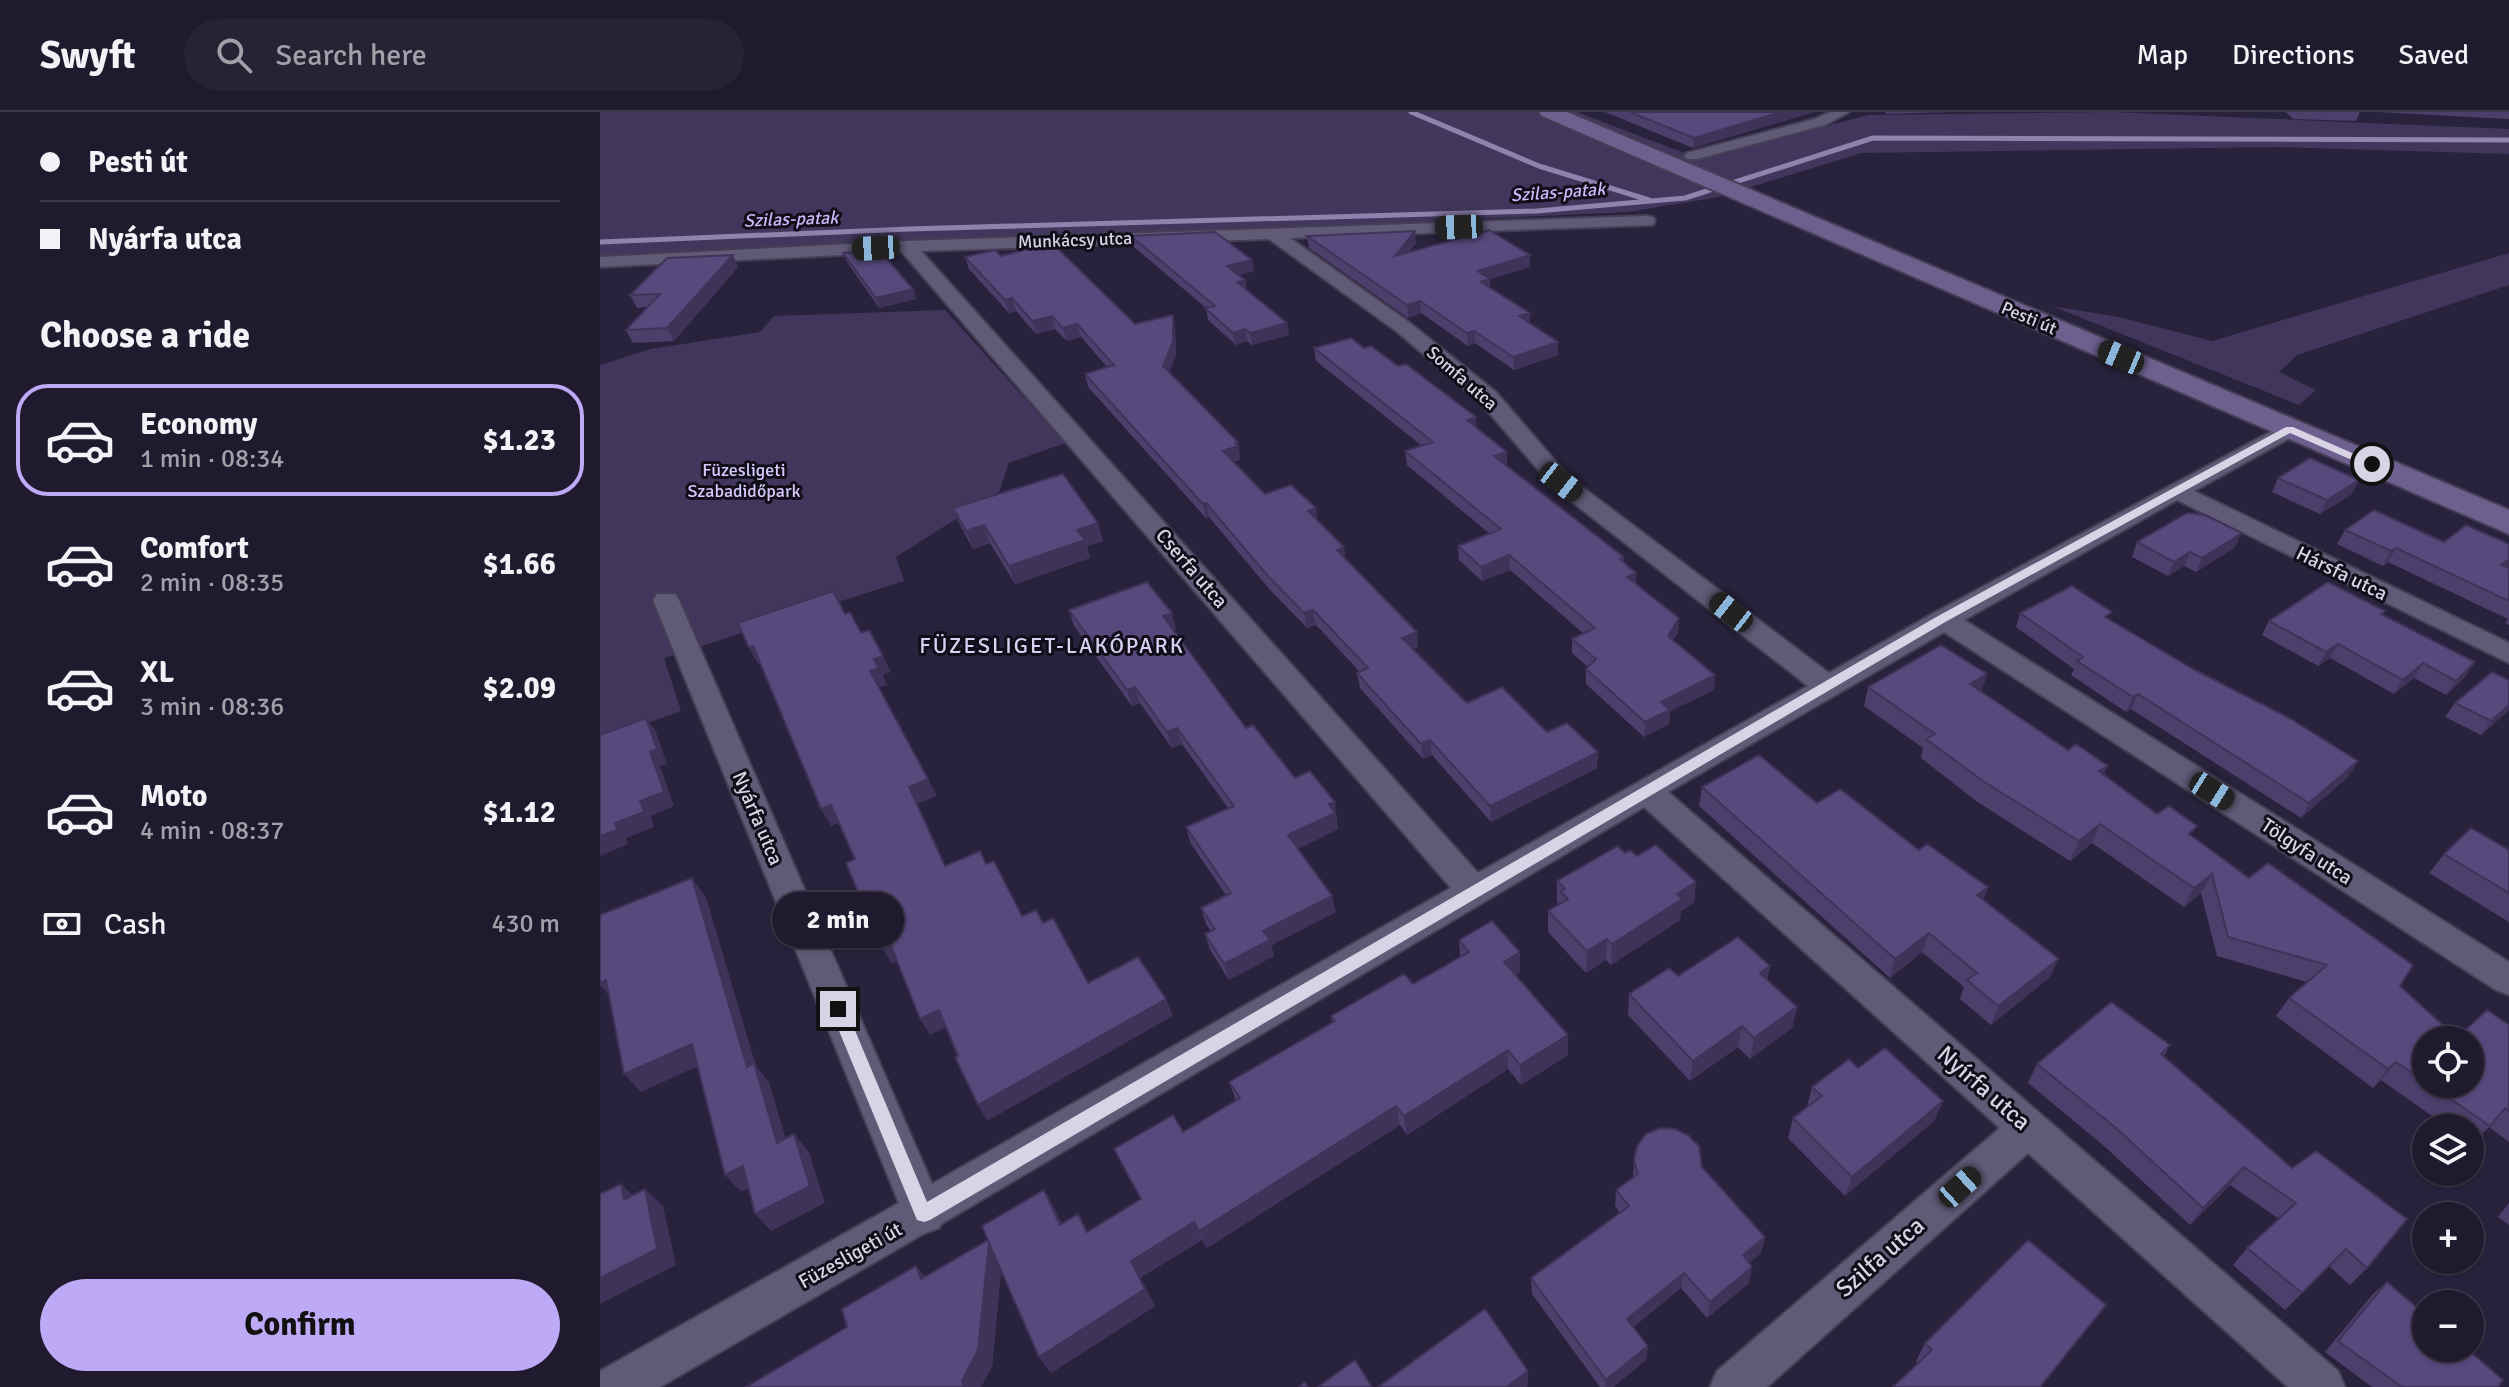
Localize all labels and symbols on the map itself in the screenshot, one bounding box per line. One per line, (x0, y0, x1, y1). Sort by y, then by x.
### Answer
water label: Szilas-patak (1510, 178, 1608, 206)
water label: Szilas-patak (743, 206, 840, 232)
car (1435, 214, 1483, 240)
street label: Munkácsy utca (1017, 227, 1133, 253)
car (851, 235, 901, 261)
street label: Pesti út (1998, 297, 2060, 339)
car (2094, 337, 2148, 377)
street label: Somfa utca (1422, 341, 1502, 415)
route start (2354, 446, 2390, 482)
car (1535, 458, 1587, 506)
park label: Füzesligeti Szabadidőpark (687, 459, 801, 502)
street label: Cserfa utca (1150, 523, 1233, 613)
street label: Hársfa utca (2292, 541, 2391, 606)
car (1705, 588, 1757, 636)
district label: FÜZESLIGET-LAKÓPARK (919, 632, 1185, 659)
street label: Nyárfa utca (727, 768, 788, 869)
car (2185, 768, 2239, 814)
street label: Tölgyfa utca (2256, 813, 2357, 890)
callout: 2 min (772, 893, 904, 949)
route end (820, 991, 856, 1027)
street label: Nyírfa utca (1931, 1039, 2037, 1137)
car (1934, 1162, 1986, 1212)
street label: Szilfa utca (1830, 1210, 1930, 1304)
street label: Füzesligeti út (794, 1217, 907, 1294)

